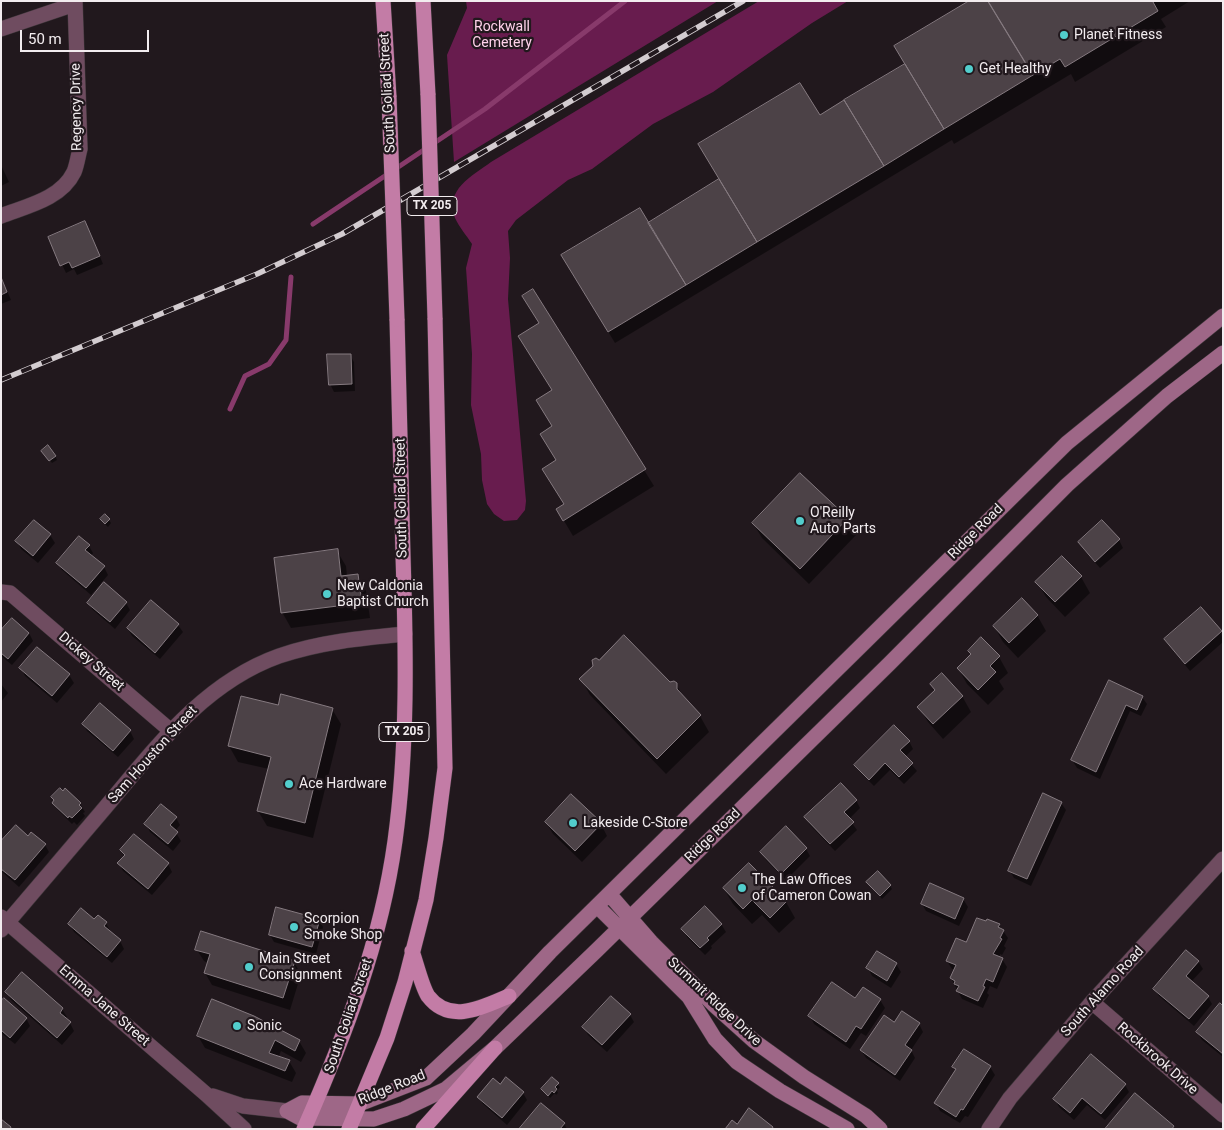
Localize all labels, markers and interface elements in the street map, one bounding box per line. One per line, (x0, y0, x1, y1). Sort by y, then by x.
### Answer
park label: Rockwall Cemetery (472, 19, 532, 52)
scale bar (22, 20, 151, 52)
place label: Planet Fitness (1074, 27, 1162, 43)
marker: Planet Fitness (1058, 29, 1070, 41)
text: 50 m (28, 30, 62, 48)
street label: South Goliad Street (376, 33, 400, 153)
place label: Get Healthy (979, 61, 1051, 77)
street label: Regency Drive (68, 63, 86, 151)
marker: Get Healthy (963, 63, 975, 75)
road number: TX 205 (407, 197, 457, 216)
street label: South Goliad Street (393, 438, 411, 558)
street label: Ridge Road (945, 501, 1007, 563)
place label: O'Reilly Auto Parts (810, 505, 876, 538)
marker: O'Reilly Auto Parts (794, 515, 806, 527)
place label: New Caldonia Baptist Church (337, 578, 429, 610)
marker: New Caldonia Baptist Church (321, 588, 333, 600)
street label: Dickey Street (55, 629, 127, 695)
street label: Sam Houston Street (105, 703, 201, 807)
road number: TX 205 (379, 722, 429, 742)
place label: Ace Hardware (299, 776, 387, 792)
marker: Ace Hardware (283, 778, 295, 790)
street label: Ridge Road (682, 805, 744, 867)
place label: Lakeside C-Store (583, 815, 688, 831)
marker: Lakeside C-Store (567, 817, 579, 829)
place label: The Law Offices of Cameron Cowan (752, 872, 872, 904)
marker: The Law Offices of Cameron Cowan (736, 882, 748, 894)
place label: Scorpion Smoke Shop (304, 911, 382, 944)
marker: Scorpion Smoke Shop (288, 921, 300, 933)
street label: South Alamo Road (1058, 943, 1148, 1041)
place label: Main Street Consignment (259, 951, 342, 984)
street label: Summit Ridge Drive (664, 954, 764, 1050)
street label: South Goliad Street (322, 957, 376, 1075)
marker: Main Street Consignment (243, 961, 255, 973)
street label: Emma Jane Street (55, 962, 153, 1050)
place label: Sonic (247, 1018, 282, 1034)
street label: Rockbrook Drive (1113, 1019, 1201, 1099)
marker: Sonic (231, 1020, 243, 1032)
street label: Ridge Road (356, 1067, 428, 1109)

